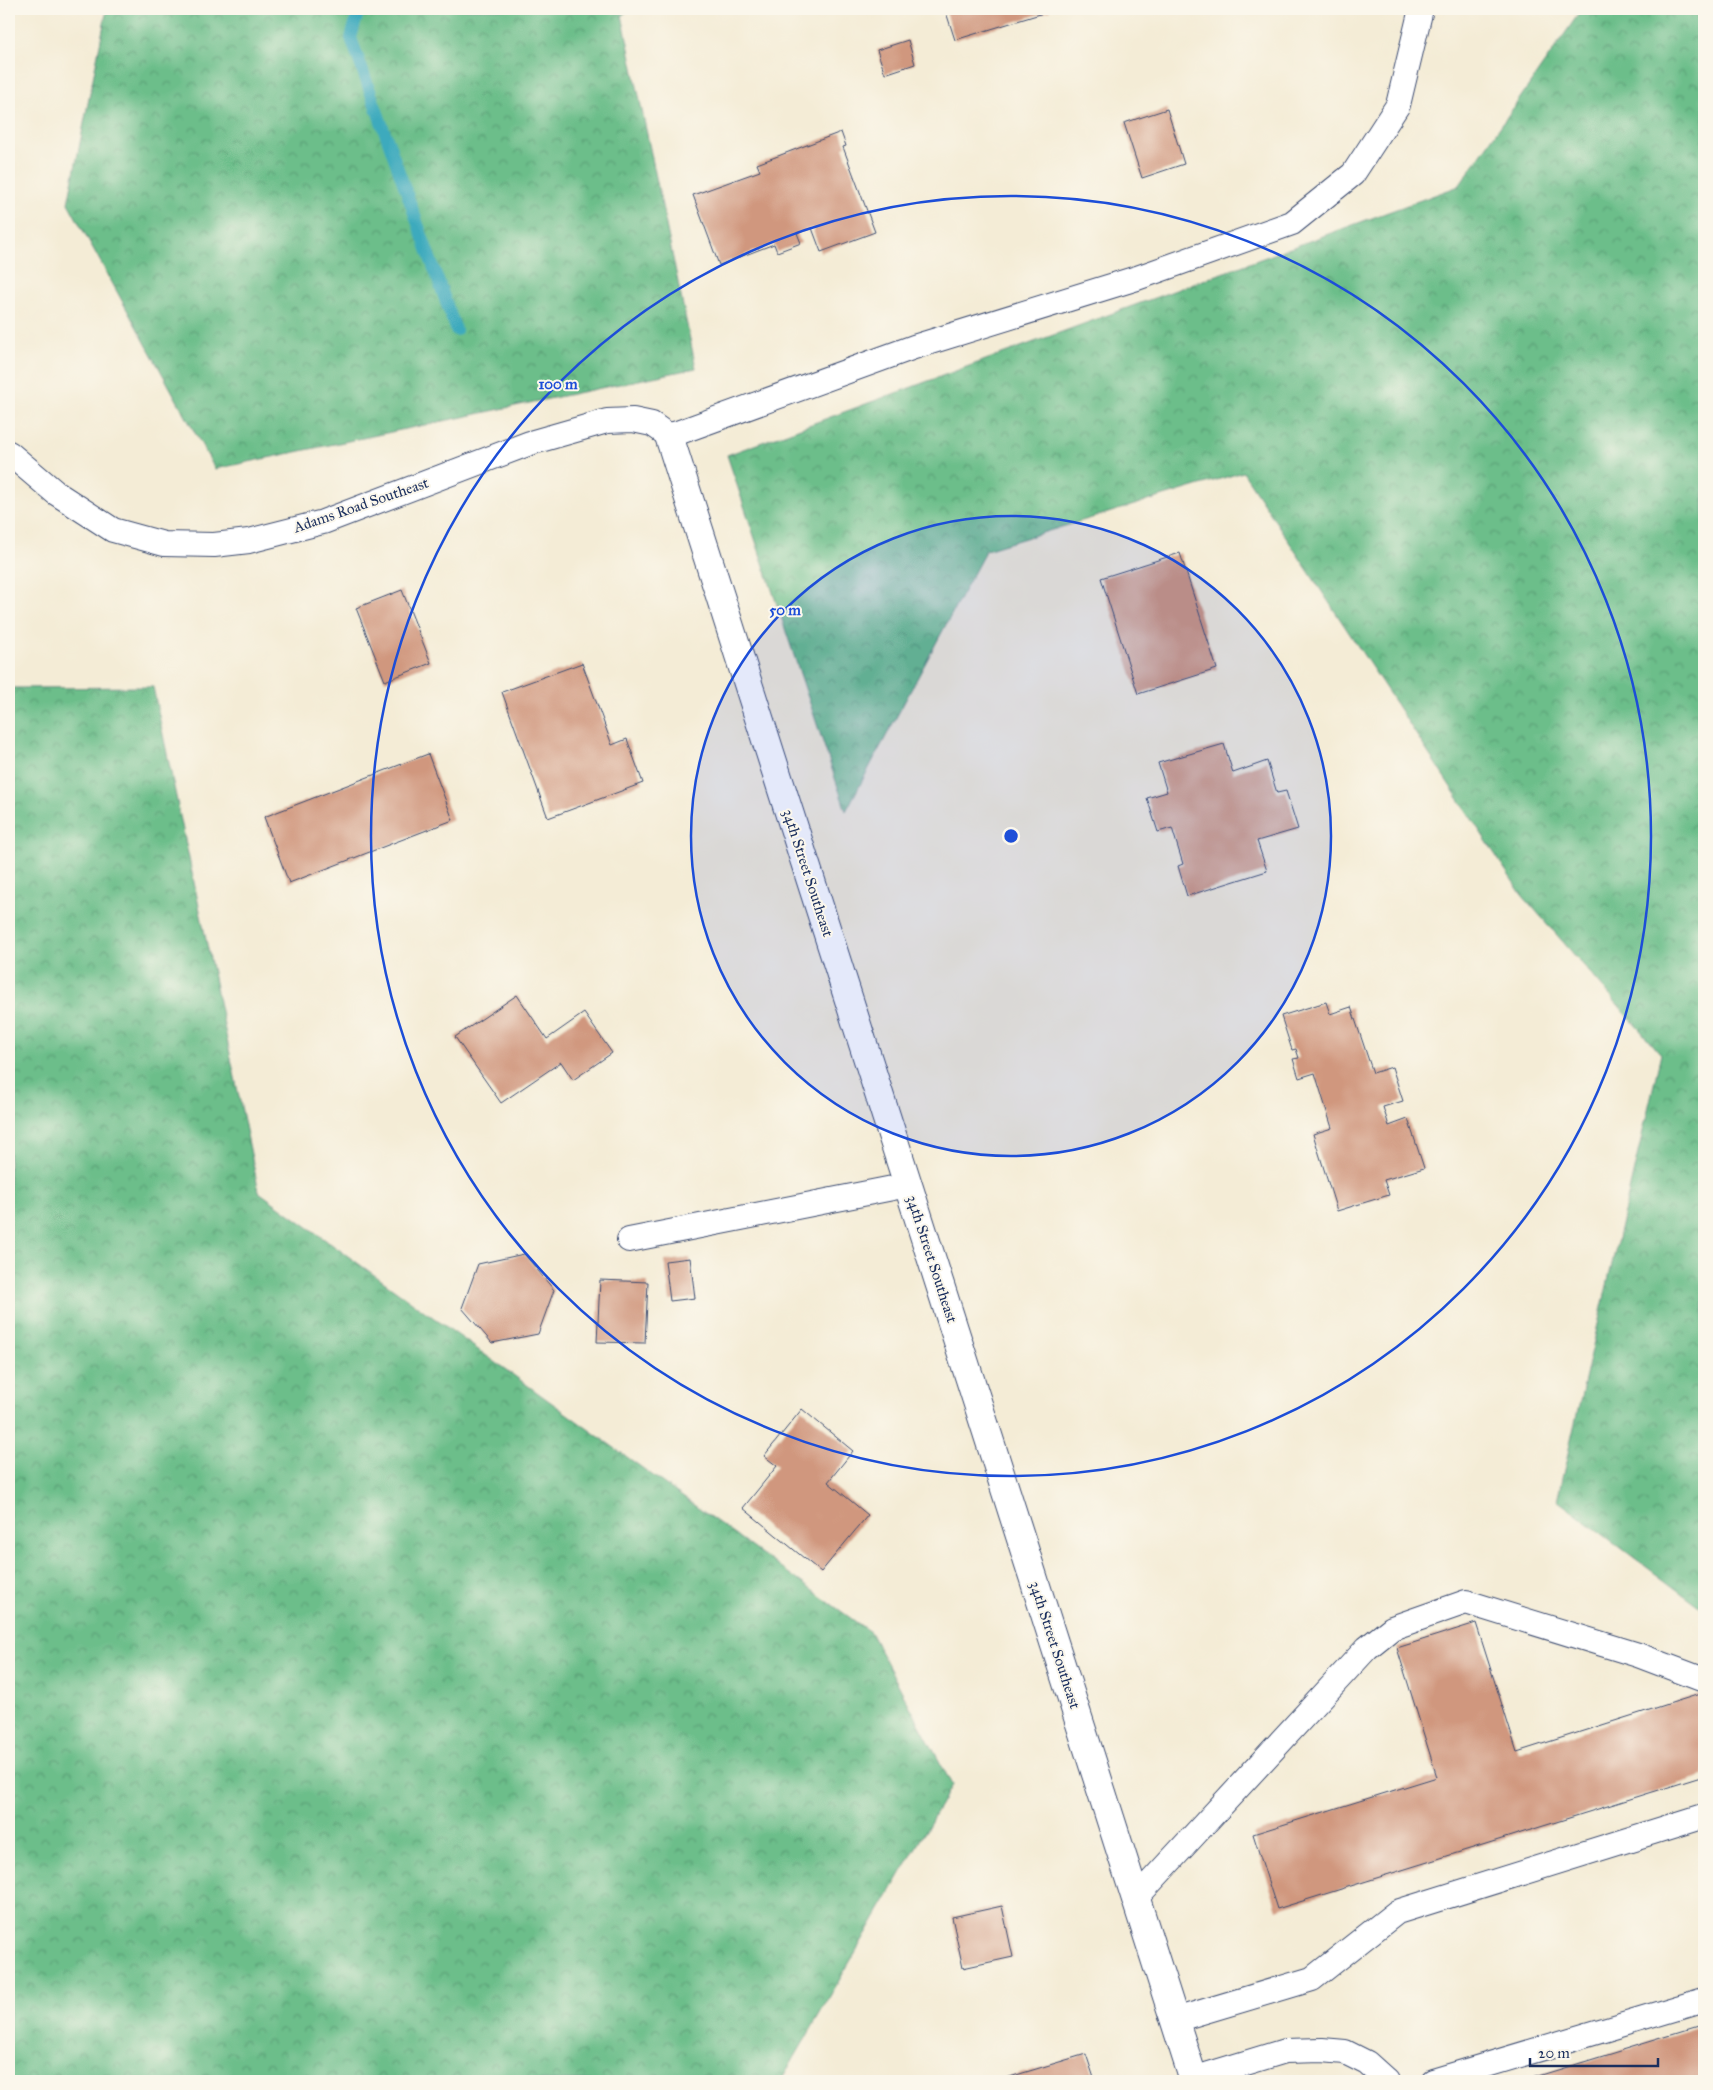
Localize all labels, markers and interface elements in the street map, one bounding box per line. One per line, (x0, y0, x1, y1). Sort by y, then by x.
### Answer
text: 100 m (538, 375, 578, 393)
street label: Adams Road Southeast (290, 473, 432, 537)
text: 50 m (769, 601, 801, 619)
street label: 34th Street Southeast (779, 807, 837, 940)
centre of rings (1002, 827, 1020, 845)
street label: 34th Street Southeast (903, 1193, 961, 1326)
street label: 34th Street Southeast (1026, 1579, 1084, 1712)
scale bar (1530, 2035, 1658, 2067)
text: 20 m (1538, 2044, 1570, 2062)

